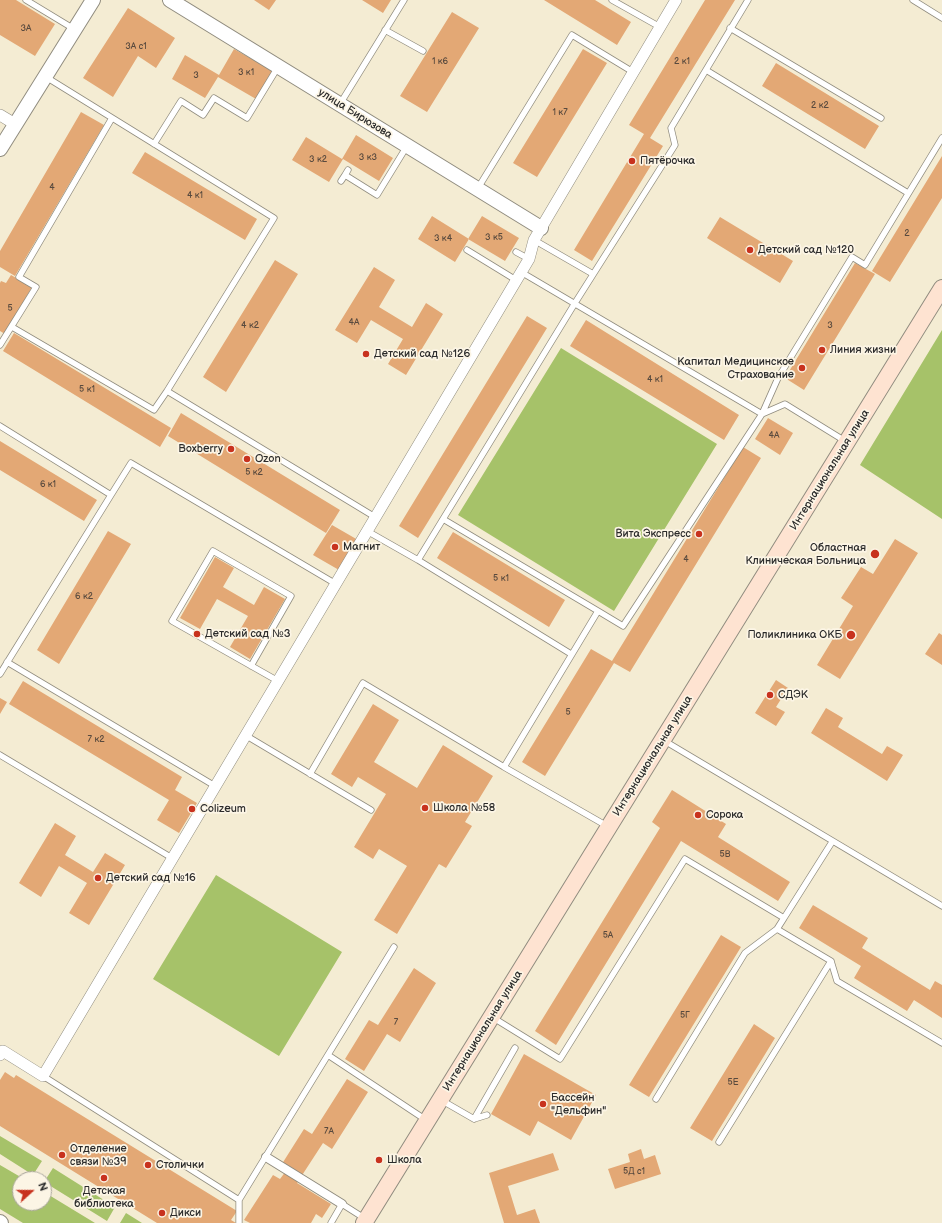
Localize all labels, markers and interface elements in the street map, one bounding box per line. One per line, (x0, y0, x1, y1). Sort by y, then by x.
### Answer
house number: 3А (21, 24, 31, 34)
house number: 3А с1 (125, 42, 147, 52)
house number: 1 к6 (432, 57, 448, 67)
house number: 2 к1 (674, 57, 690, 67)
house number: 3 к1 (238, 68, 254, 78)
house number: 3 (193, 71, 199, 81)
street label: улица Бирюзова (316, 86, 394, 142)
house number: 2 к2 (811, 101, 829, 111)
house number: 1 к7 (552, 108, 568, 118)
house number: 3 к3 (359, 153, 377, 163)
place label: Пятёрочка (640, 154, 695, 168)
house number: 3 к2 (309, 155, 327, 165)
marker: Пятёрочка (627, 156, 637, 166)
house number: 4 (49, 183, 55, 193)
house number: 4 к1 (187, 191, 203, 201)
house number: 2 (904, 229, 910, 239)
house number: 3 к5 (485, 233, 503, 243)
house number: 3 к4 (434, 234, 452, 244)
place label: Детский сад №120 (758, 243, 854, 257)
marker: Детский сад №120 (745, 245, 755, 255)
house number: 5 (7, 304, 13, 314)
house number: 4А (349, 318, 359, 328)
house number: 4 к2 (241, 321, 259, 331)
house number: 3 (827, 321, 833, 331)
place label: Линия жизни (830, 343, 896, 357)
marker: Линия жизни (817, 345, 827, 355)
place label: Детский сад №126 (374, 347, 470, 361)
marker: Детский сад №126 (361, 349, 371, 359)
place label: Капитал Медицинское Страхование (677, 355, 794, 381)
marker: Капитал Медицинское Страхование (797, 363, 807, 373)
house number: 4 к1 (647, 375, 663, 385)
house number: 5 к1 (79, 385, 95, 395)
street label: Интернациональная улица (787, 407, 873, 533)
house number: 4А (769, 431, 779, 441)
place label: Boxberry (178, 442, 223, 456)
marker: Boxberry (226, 444, 236, 454)
place label: Ozon (255, 452, 281, 466)
marker: Ozon (242, 454, 252, 464)
house number: 5 к2 (245, 468, 263, 478)
house number: 6 к1 (40, 480, 56, 490)
place label: Вита Экспресс (615, 527, 691, 541)
marker: Вита Экспресс (694, 529, 704, 539)
place label: Магнит (343, 540, 380, 554)
place label: Областная Клиническая Больница (745, 541, 866, 567)
marker: Магнит (330, 542, 340, 552)
marker: Областная Клиническая Больница (869, 548, 881, 560)
house number: 4 (683, 555, 689, 565)
house number: 5 к1 (493, 574, 509, 584)
house number: 6 к2 (75, 592, 93, 602)
place label: Детский сад №3 (205, 627, 291, 641)
place label: Поликлиника ОКБ (747, 628, 842, 642)
marker: Детский сад №3 (192, 629, 202, 639)
marker: Поликлиника ОКБ (845, 629, 857, 641)
place label: СДЭК (778, 688, 808, 702)
marker: СДЭК (765, 690, 775, 700)
street label: Интернациональная улица (610, 693, 696, 819)
house number: 5 (565, 708, 571, 718)
house number: 7 к2 (88, 735, 104, 745)
place label: Школа №58 (433, 801, 495, 815)
place label: Colizeum (200, 802, 246, 816)
marker: Школа №58 (420, 803, 430, 813)
marker: Colizeum (187, 804, 197, 814)
place label: Сорока (706, 808, 743, 822)
marker: Сорока (693, 810, 703, 820)
house number: 5В (720, 850, 730, 860)
place label: Детский сад №16 (106, 871, 196, 885)
marker: Детский сад №16 (93, 873, 103, 883)
house number: 5А (603, 931, 613, 941)
street label: Интернациональная улица (440, 968, 526, 1094)
house number: 5Г (680, 1011, 690, 1021)
house number: 7 (394, 1018, 398, 1028)
house number: 5Е (727, 1078, 739, 1088)
place label: Бассейн "Дельфин" (551, 1091, 606, 1117)
marker: Бассейн "Дельфин" (538, 1099, 548, 1109)
house number: 7А (324, 1127, 334, 1137)
place label: Отделение связи №39 (70, 1142, 127, 1168)
marker: Отделение связи №39 (57, 1150, 67, 1160)
place label: Школа (387, 1153, 422, 1167)
marker: Школа (374, 1155, 384, 1165)
place label: Столички (156, 1158, 204, 1172)
marker: Столички (143, 1160, 153, 1170)
house number: 5Д с1 (623, 1167, 645, 1177)
north arrow (12, 1171, 52, 1211)
marker: Детская библиотека (99, 1173, 109, 1183)
text: N (35, 1181, 50, 1193)
place label: Детская библиотека (74, 1184, 134, 1210)
place label: Дикси (170, 1206, 201, 1220)
marker: Дикси (157, 1208, 167, 1218)

